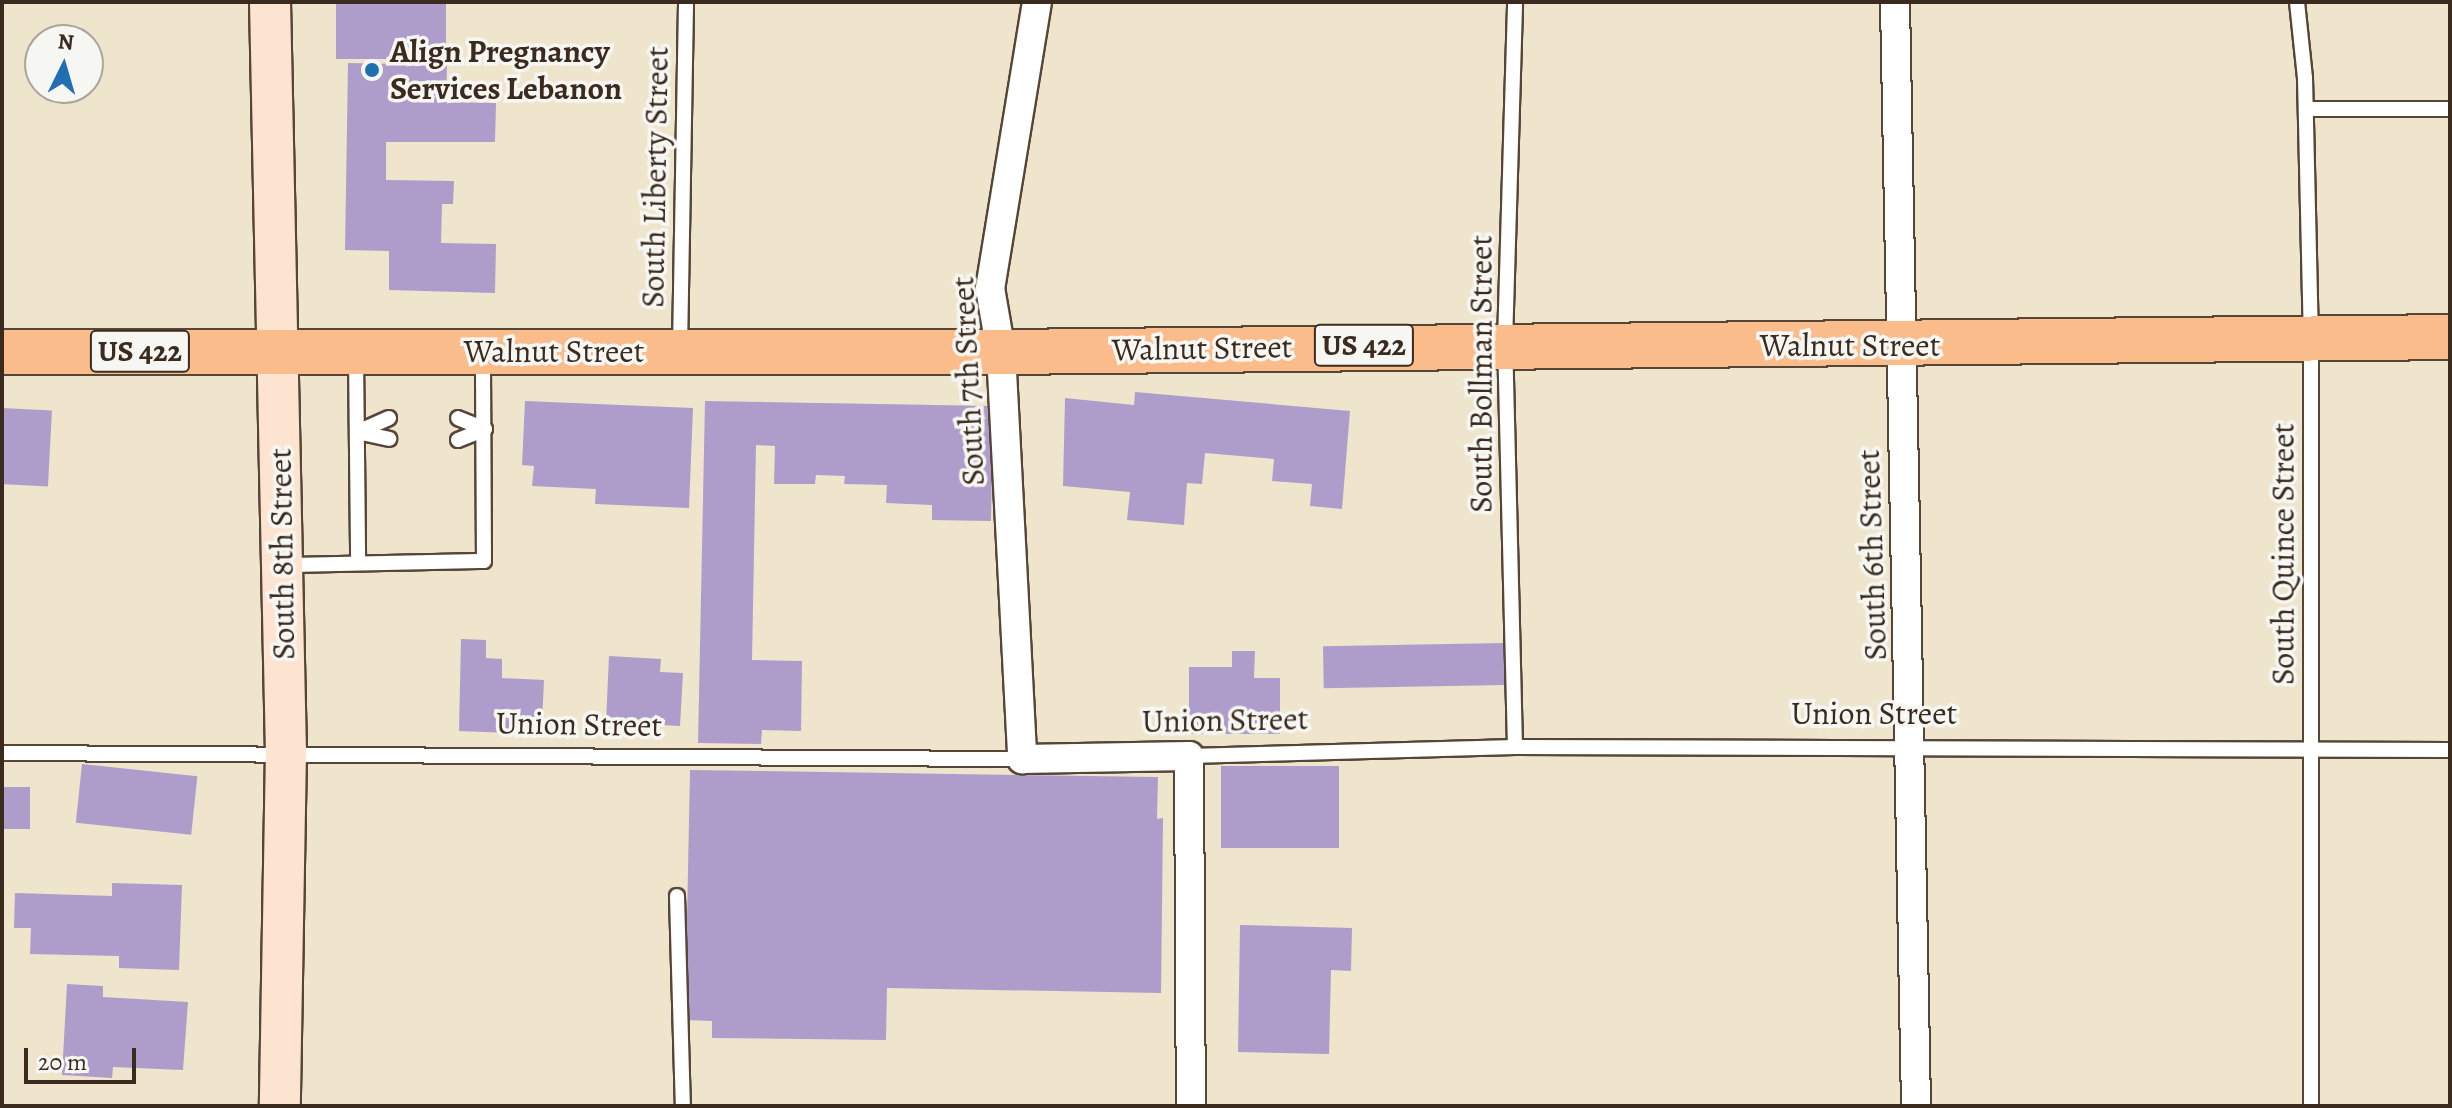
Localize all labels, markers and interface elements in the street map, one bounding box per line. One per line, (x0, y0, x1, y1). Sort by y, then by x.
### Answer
north arrow (24, 24, 104, 104)
text: N (57, 26, 75, 58)
place label: Align Pregnancy Services Lebanon (390, 33, 622, 108)
street label: South Liberty Street (634, 46, 676, 308)
marker: Align Pregnancy Services Lebanon (361, 59, 383, 81)
street label: South Bollman Street (1462, 235, 1500, 513)
street label: South 7th Street (943, 275, 993, 487)
road number: US 422 (1312, 319, 1416, 371)
road number: US 422 (88, 325, 192, 377)
street label: Walnut Street (1760, 326, 1940, 364)
street label: Walnut Street (1111, 327, 1293, 369)
street label: Walnut Street (464, 332, 644, 370)
street label: South Quince Street (2264, 423, 2302, 685)
street label: South 8th Street (261, 448, 303, 660)
street label: South 6th Street (1849, 449, 1895, 661)
street label: Union Street (1791, 694, 1957, 732)
street label: Union Street (1142, 699, 1308, 741)
street label: Union Street (496, 703, 662, 745)
scale bar (28, 1032, 140, 1082)
text: 20 m (38, 1046, 87, 1078)

